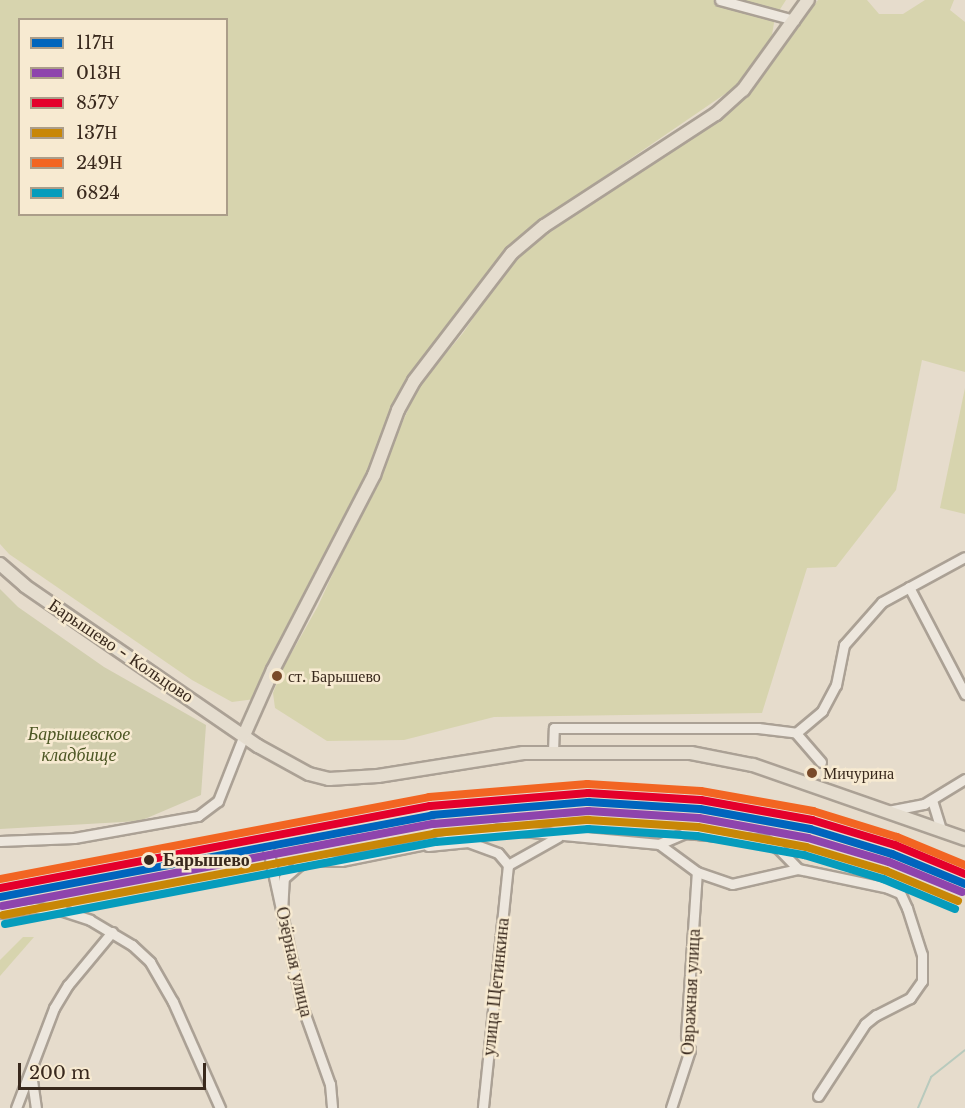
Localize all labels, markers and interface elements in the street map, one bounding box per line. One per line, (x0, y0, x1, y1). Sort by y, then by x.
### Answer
legend (18, 18, 228, 216)
text: 117Н (76, 32, 114, 54)
text: 013Н (76, 62, 121, 84)
text: 857У (76, 92, 119, 114)
text: 137Н (76, 122, 117, 144)
text: 249Н (76, 152, 122, 174)
text: 6824 (76, 182, 120, 204)
street label: Барышево - Кольцово (44, 594, 198, 708)
place label: ст. Барышево (288, 666, 381, 686)
marker: ст. Барышево (271, 670, 283, 682)
park label: Барышевское кладбище (28, 724, 130, 766)
place label: Мичурина (823, 763, 894, 783)
marker: Мичурина (806, 767, 818, 779)
place label: Барышево (163, 849, 250, 871)
marker: Барышево (140, 851, 158, 869)
street label: Озёрная улица (271, 905, 317, 1019)
street label: улица Щетинкина (478, 917, 514, 1057)
street label: Овражная улица (677, 928, 705, 1056)
scale bar (21, 1051, 208, 1089)
text: 200 m (29, 1062, 90, 1084)

